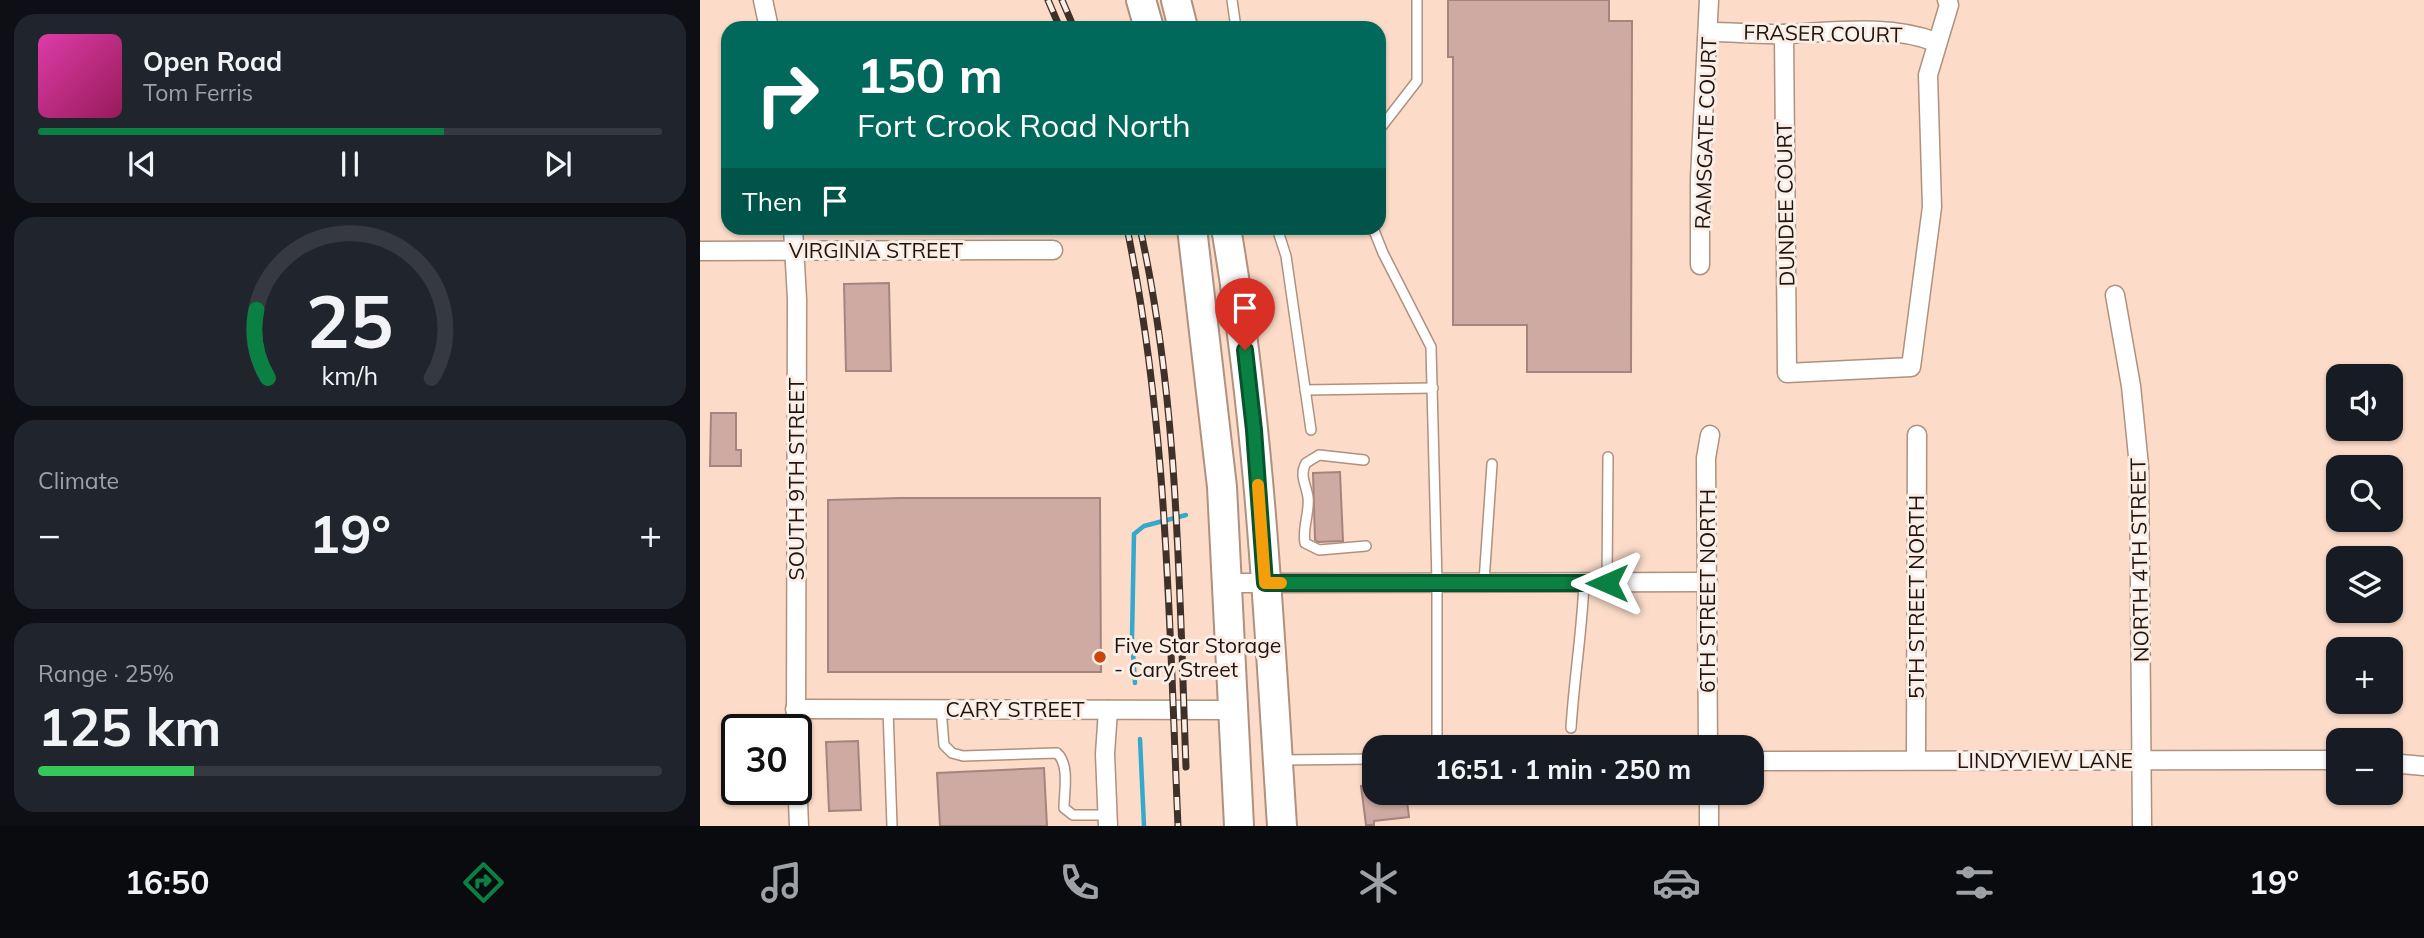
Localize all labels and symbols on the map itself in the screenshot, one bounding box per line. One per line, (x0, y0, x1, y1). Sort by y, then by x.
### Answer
street label: FRASER COURT (1743, 19, 1903, 47)
street label: RAMSGATE COURT (1689, 36, 1721, 230)
street label: DUNDEE COURT (1771, 121, 1799, 287)
street label: VIRGINIA STREET (789, 237, 964, 263)
pin (1215, 278, 1275, 350)
street label: SOUTH 9TH STREET (783, 377, 809, 580)
street label: NORTH 4TH STREET (2124, 457, 2154, 662)
street label: 6TH STREET NORTH (1694, 489, 1720, 693)
street label: 5TH STREET NORTH (1903, 495, 1929, 699)
position arrow (1570, 546, 1644, 620)
place label: Five Star Storage - Cary Street (1114, 632, 1281, 682)
marker: Five Star Storage - Cary Street (1092, 649, 1108, 665)
street label: CARY STREET (945, 696, 1085, 722)
speed limit sign: 30 (721, 714, 812, 805)
street label: LINDYVIEW LANE (1957, 747, 2133, 773)

